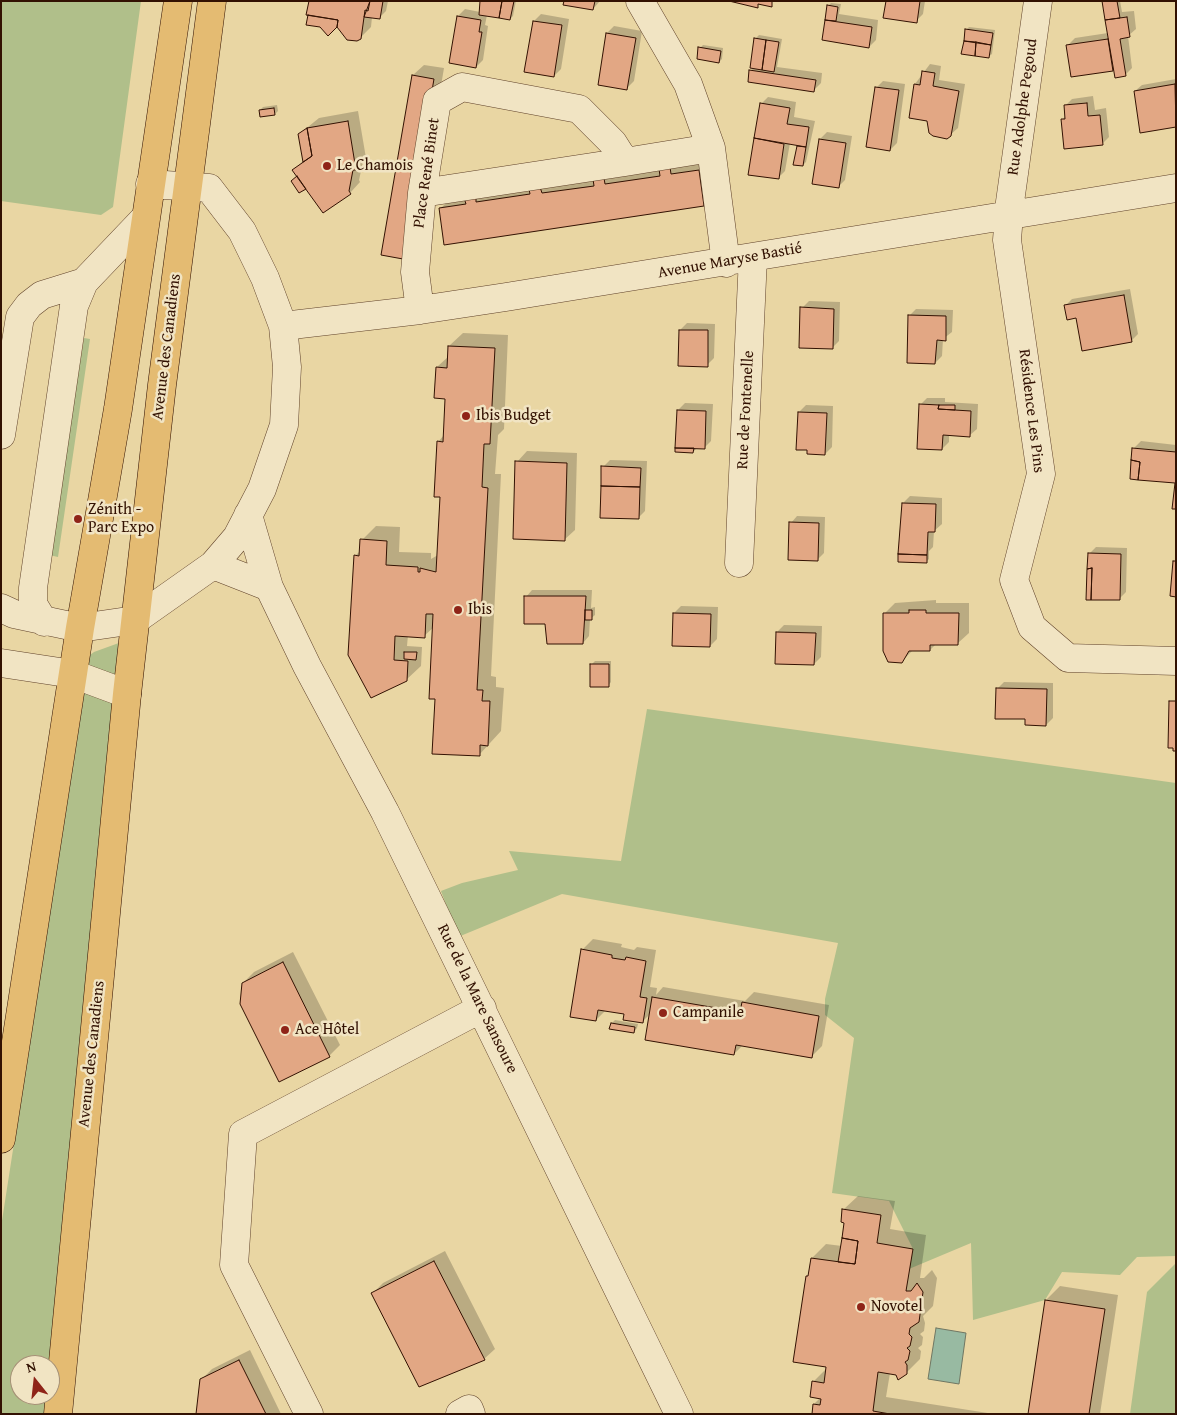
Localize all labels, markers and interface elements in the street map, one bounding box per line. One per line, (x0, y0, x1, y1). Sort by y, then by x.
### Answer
street label: Rue Adolphe Pegoud (1004, 37, 1042, 177)
street label: Place René Binet (410, 117, 444, 229)
place label: Le Chamois (337, 156, 413, 176)
marker: Le Chamois (321, 160, 333, 172)
street label: Avenue Maryse Bastié (656, 239, 804, 283)
street label: Avenue des Canadiens (148, 273, 186, 421)
street label: Résidence Les Pins (1014, 348, 1048, 474)
street label: Rue de Fontenelle (733, 350, 759, 470)
place label: Ibis Budget (476, 406, 551, 426)
marker: Ibis Budget (460, 410, 472, 422)
place label: Zénith - Parc Expo (88, 500, 154, 538)
marker: Zénith - Parc Expo (72, 513, 84, 525)
place label: Ibis (468, 600, 492, 620)
marker: Ibis (452, 604, 464, 616)
street label: Rue de la Mare Sansoure (433, 921, 521, 1077)
street label: Avenue des Canadiens (75, 980, 109, 1128)
place label: Campanile (673, 1003, 744, 1023)
marker: Campanile (657, 1007, 669, 1019)
place label: Ace Hôtel (295, 1020, 359, 1040)
marker: Ace Hôtel (279, 1024, 291, 1036)
place label: Novotel (871, 1297, 923, 1317)
marker: Novotel (855, 1301, 867, 1313)
north arrow (10, 1355, 60, 1405)
text: N (24, 1356, 38, 1377)

